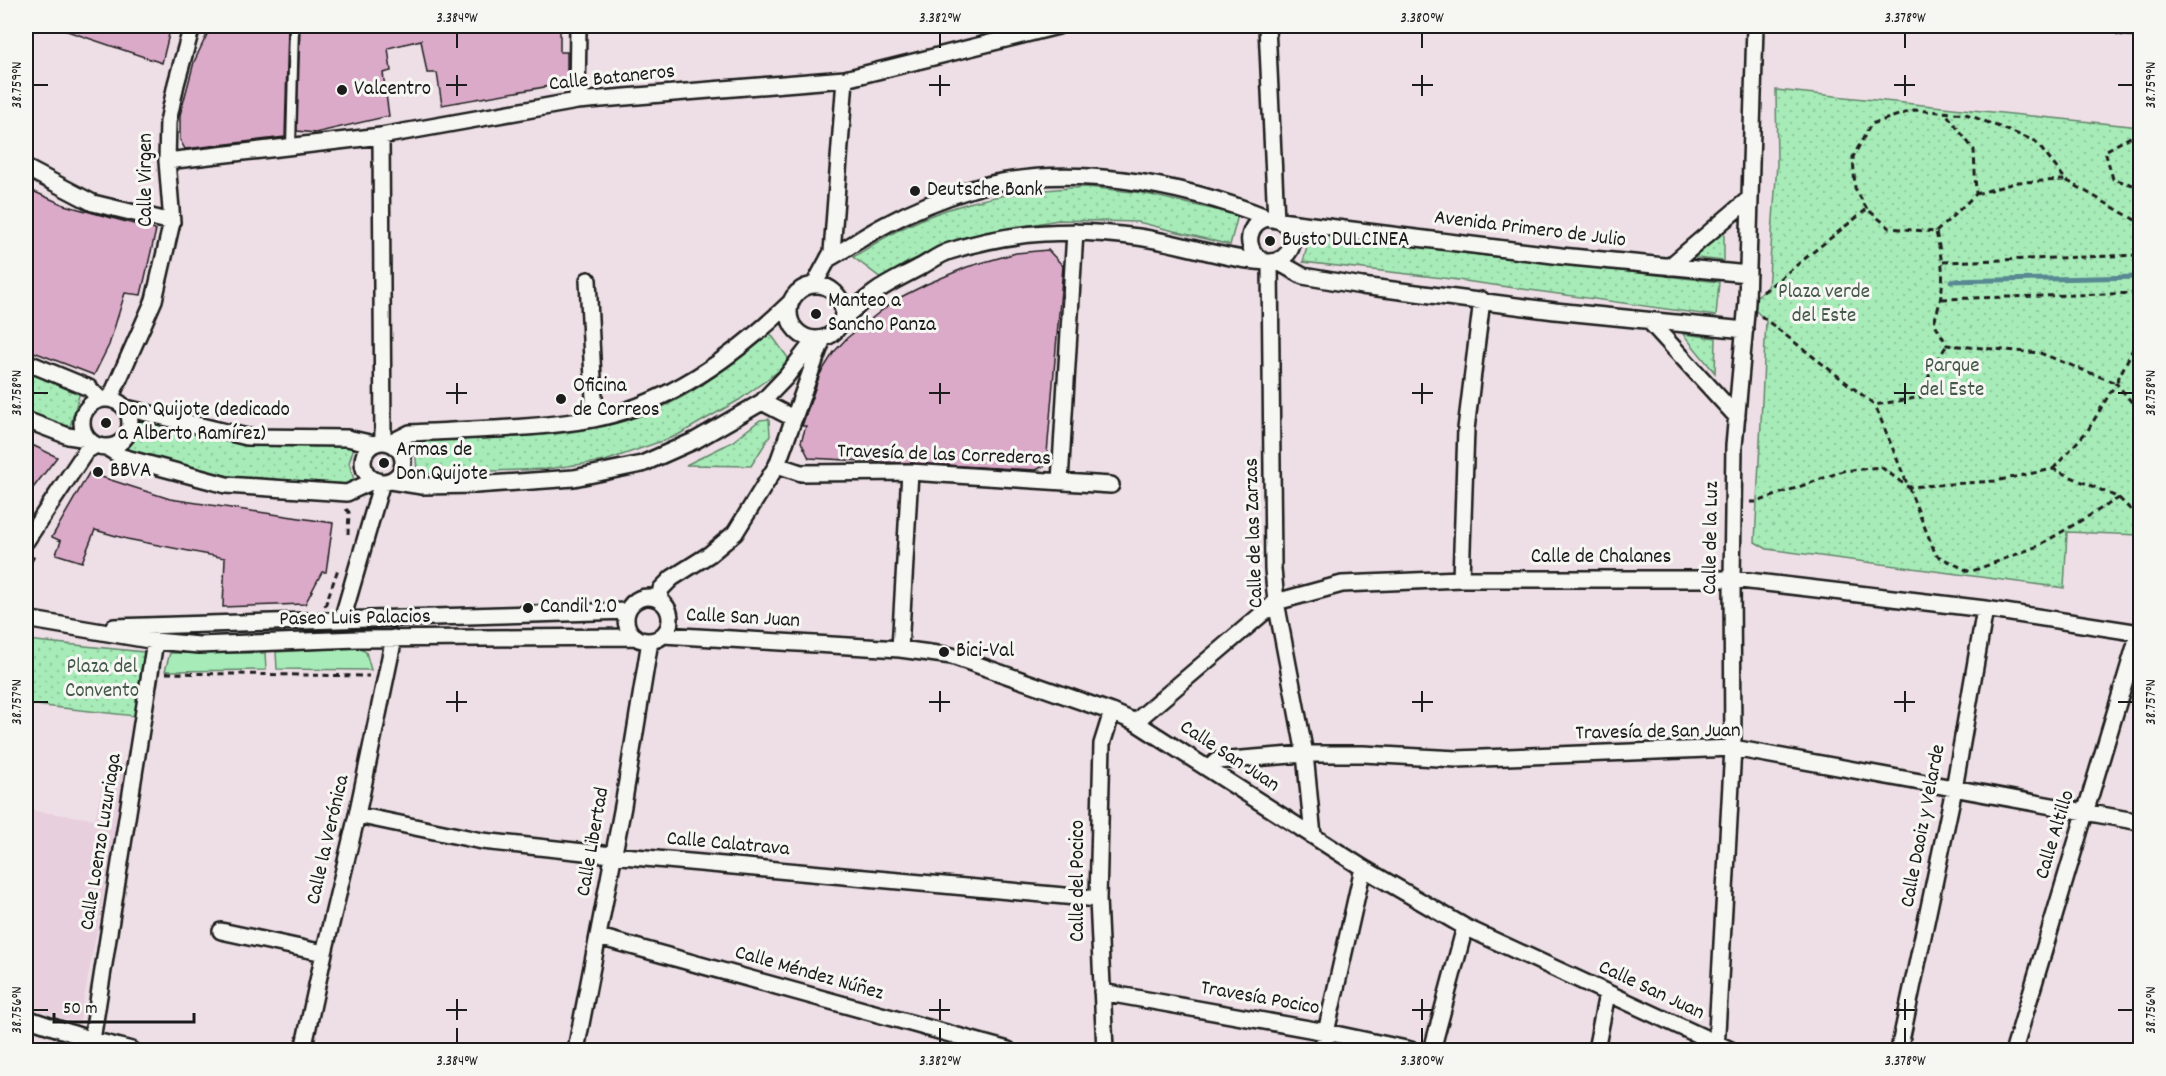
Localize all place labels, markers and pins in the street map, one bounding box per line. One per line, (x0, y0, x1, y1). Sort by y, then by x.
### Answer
place label: Valcentro (354, 75, 431, 105)
marker: Valcentro (335, 83, 349, 97)
place label: Deutsche Bank (927, 176, 1043, 206)
marker: Deutsche Bank (908, 184, 922, 198)
place label: Busto DULCINEA (1282, 226, 1410, 256)
marker: Busto DULCINEA (1263, 234, 1277, 248)
place label: Manteo a Sancho Panza (828, 287, 937, 341)
marker: Manteo a Sancho Panza (809, 307, 823, 321)
place label: Oficina de Correos (573, 372, 660, 426)
marker: Oficina de Correos (554, 392, 568, 406)
place label: Don Quijote (dedicado a Alberto Ramírez) (118, 396, 290, 450)
marker: Don Quijote (dedicado a Alberto Ramírez) (99, 416, 113, 430)
place label: Armas de Don Quijote (396, 436, 488, 490)
marker: Armas de Don Quijote (377, 456, 391, 470)
place label: BBVA (110, 457, 151, 487)
marker: BBVA (91, 465, 105, 479)
place label: Candil 2.0 (540, 593, 618, 623)
marker: Candil 2.0 (521, 601, 535, 615)
place label: Bici-Val (956, 637, 1014, 667)
marker: Bici-Val (937, 645, 951, 659)

